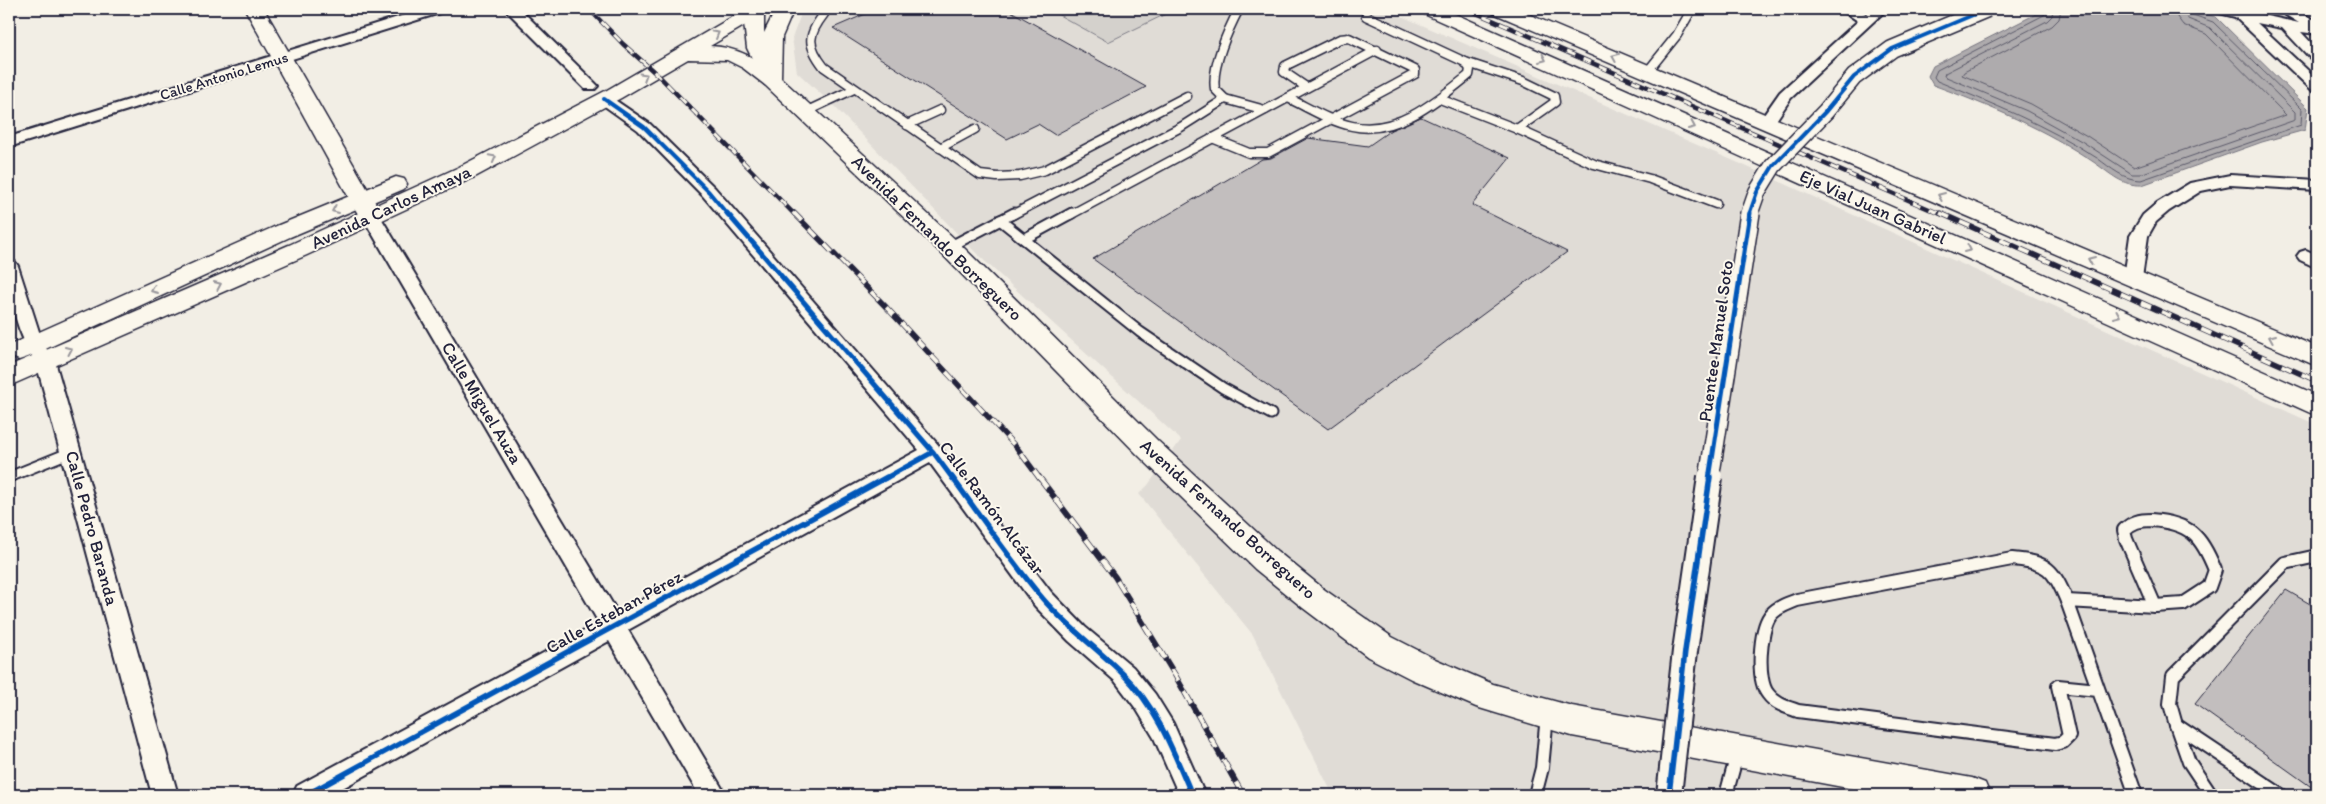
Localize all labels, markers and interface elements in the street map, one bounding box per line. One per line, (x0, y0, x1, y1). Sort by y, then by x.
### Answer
one-way arrow (711, 30, 720, 40)
street label: Calle Antonio Lemus (158, 48, 291, 104)
one-way arrow (1538, 53, 1547, 63)
one-way arrow (1611, 53, 1620, 63)
one-way arrow (638, 72, 647, 82)
one-way arrow (1687, 119, 1696, 130)
street label: Avenida Fernando Borreguero (847, 151, 1027, 325)
one-way arrow (488, 154, 497, 164)
street label: Avenida Carlos Amaya (308, 160, 475, 254)
street label: Eje Vial Juan Gabriel (1796, 165, 1950, 249)
one-way arrow (1937, 192, 1946, 203)
one-way arrow (331, 204, 340, 215)
one-way arrow (1963, 242, 1972, 253)
one-way arrow (2087, 256, 2096, 267)
street label: Puentee Manuel Soto (1694, 259, 1738, 423)
one-way arrow (213, 281, 222, 292)
one-way arrow (151, 284, 160, 294)
one-way arrow (2112, 309, 2121, 319)
one-way arrow (2268, 333, 2277, 344)
street label: Calle Miguel Auza (437, 338, 527, 469)
one-way arrow (64, 346, 73, 357)
street label: Avenida Fernando Borreguero (1136, 434, 1320, 604)
street label: Calle Ramón Alcázar (935, 437, 1050, 579)
street label: Calle Pedro Baranda (61, 448, 123, 608)
street label: Calle Esteban Pérez (542, 565, 686, 659)

